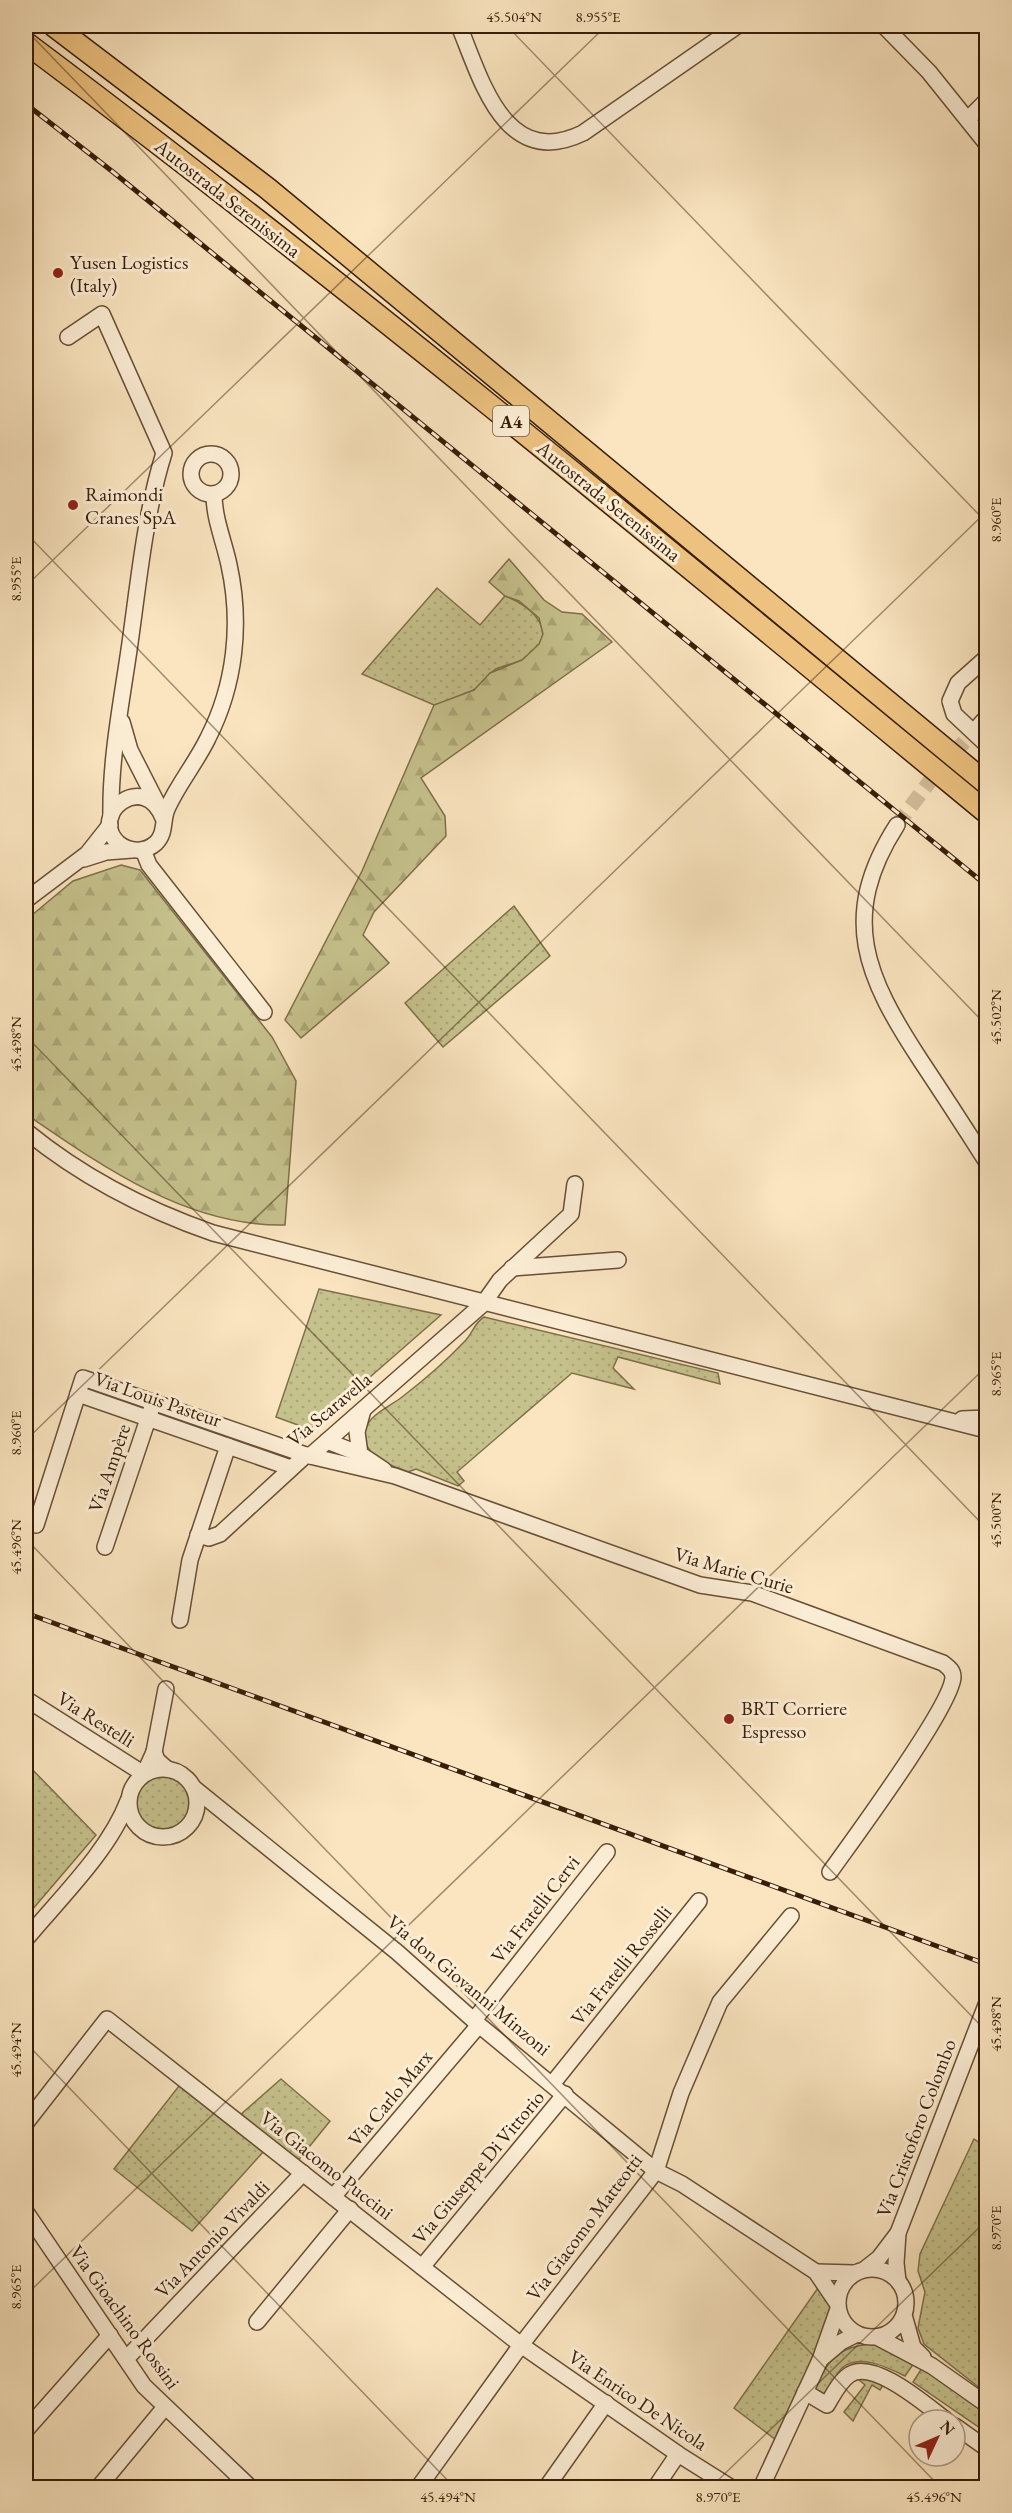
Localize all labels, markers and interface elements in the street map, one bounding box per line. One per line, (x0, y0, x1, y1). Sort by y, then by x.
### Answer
text: 45.504°N (486, 7, 542, 26)
text: 8.955°E (575, 7, 621, 26)
street label: Autostrada Serenissima (149, 132, 306, 263)
place label: Yusen Logistics (Italy) (70, 249, 188, 298)
marker: Yusen Logistics (Italy) (51, 266, 65, 280)
road number: A4 (493, 406, 529, 436)
street label: Autostrada Serenissima (531, 434, 687, 567)
place label: Raimondi Cranes SpA (85, 481, 176, 530)
text: 8.960°E (986, 497, 1005, 543)
marker: Raimondi Cranes SpA (66, 498, 80, 512)
text: 8.955°E (6, 556, 25, 602)
text: 45.502°N (986, 989, 1005, 1045)
text: 45.498°N (6, 1016, 25, 1072)
text: 8.965°E (986, 1351, 1005, 1397)
street label: Via Louis Pasteur (91, 1365, 225, 1433)
street label: Via Scaravella (281, 1366, 377, 1452)
text: 8.960°E (6, 1410, 25, 1456)
street label: Via Ampère (82, 1420, 136, 1516)
text: 45.500°N (986, 1492, 1005, 1548)
text: 45.496°N (6, 1519, 25, 1575)
street label: Via Marie Curie (671, 1541, 797, 1600)
street label: Via Restelli (52, 1685, 140, 1753)
place label: BRT Corriere Espresso (741, 1695, 847, 1744)
marker: BRT Corriere Espresso (722, 1712, 736, 1726)
street label: Via Fratelli Cervi (485, 1850, 585, 1968)
street label: Via Fratelli Rosselli (565, 1900, 677, 2030)
street label: Via don Giovanni Minzoni (382, 1909, 556, 2061)
text: 45.498°N (986, 1996, 1005, 2052)
text: 45.494°N (6, 2022, 25, 2078)
street label: Via Cristoforo Colombo (870, 2035, 962, 2221)
street label: Via Carlo Marx (342, 2044, 438, 2152)
street label: Via Giuseppe Di Vittorio (406, 2085, 550, 2249)
street label: Via Giacomo Puccini (255, 2105, 399, 2225)
street label: Via Giacomo Matteotti (520, 2148, 648, 2306)
street label: Via Antonio Vivaldi (149, 2174, 275, 2303)
text: 8.970°E (986, 2205, 1005, 2251)
street label: Via Gioachino Rossini (64, 2240, 186, 2394)
text: 8.965°E (6, 2264, 25, 2310)
street label: Via Enrico De Nicola (563, 2344, 713, 2456)
north arrow (907, 2408, 967, 2468)
text: N (935, 2416, 960, 2440)
text: 45.494°N (420, 2487, 476, 2506)
text: 8.970°E (695, 2487, 741, 2506)
text: 45.496°N (906, 2487, 962, 2506)

